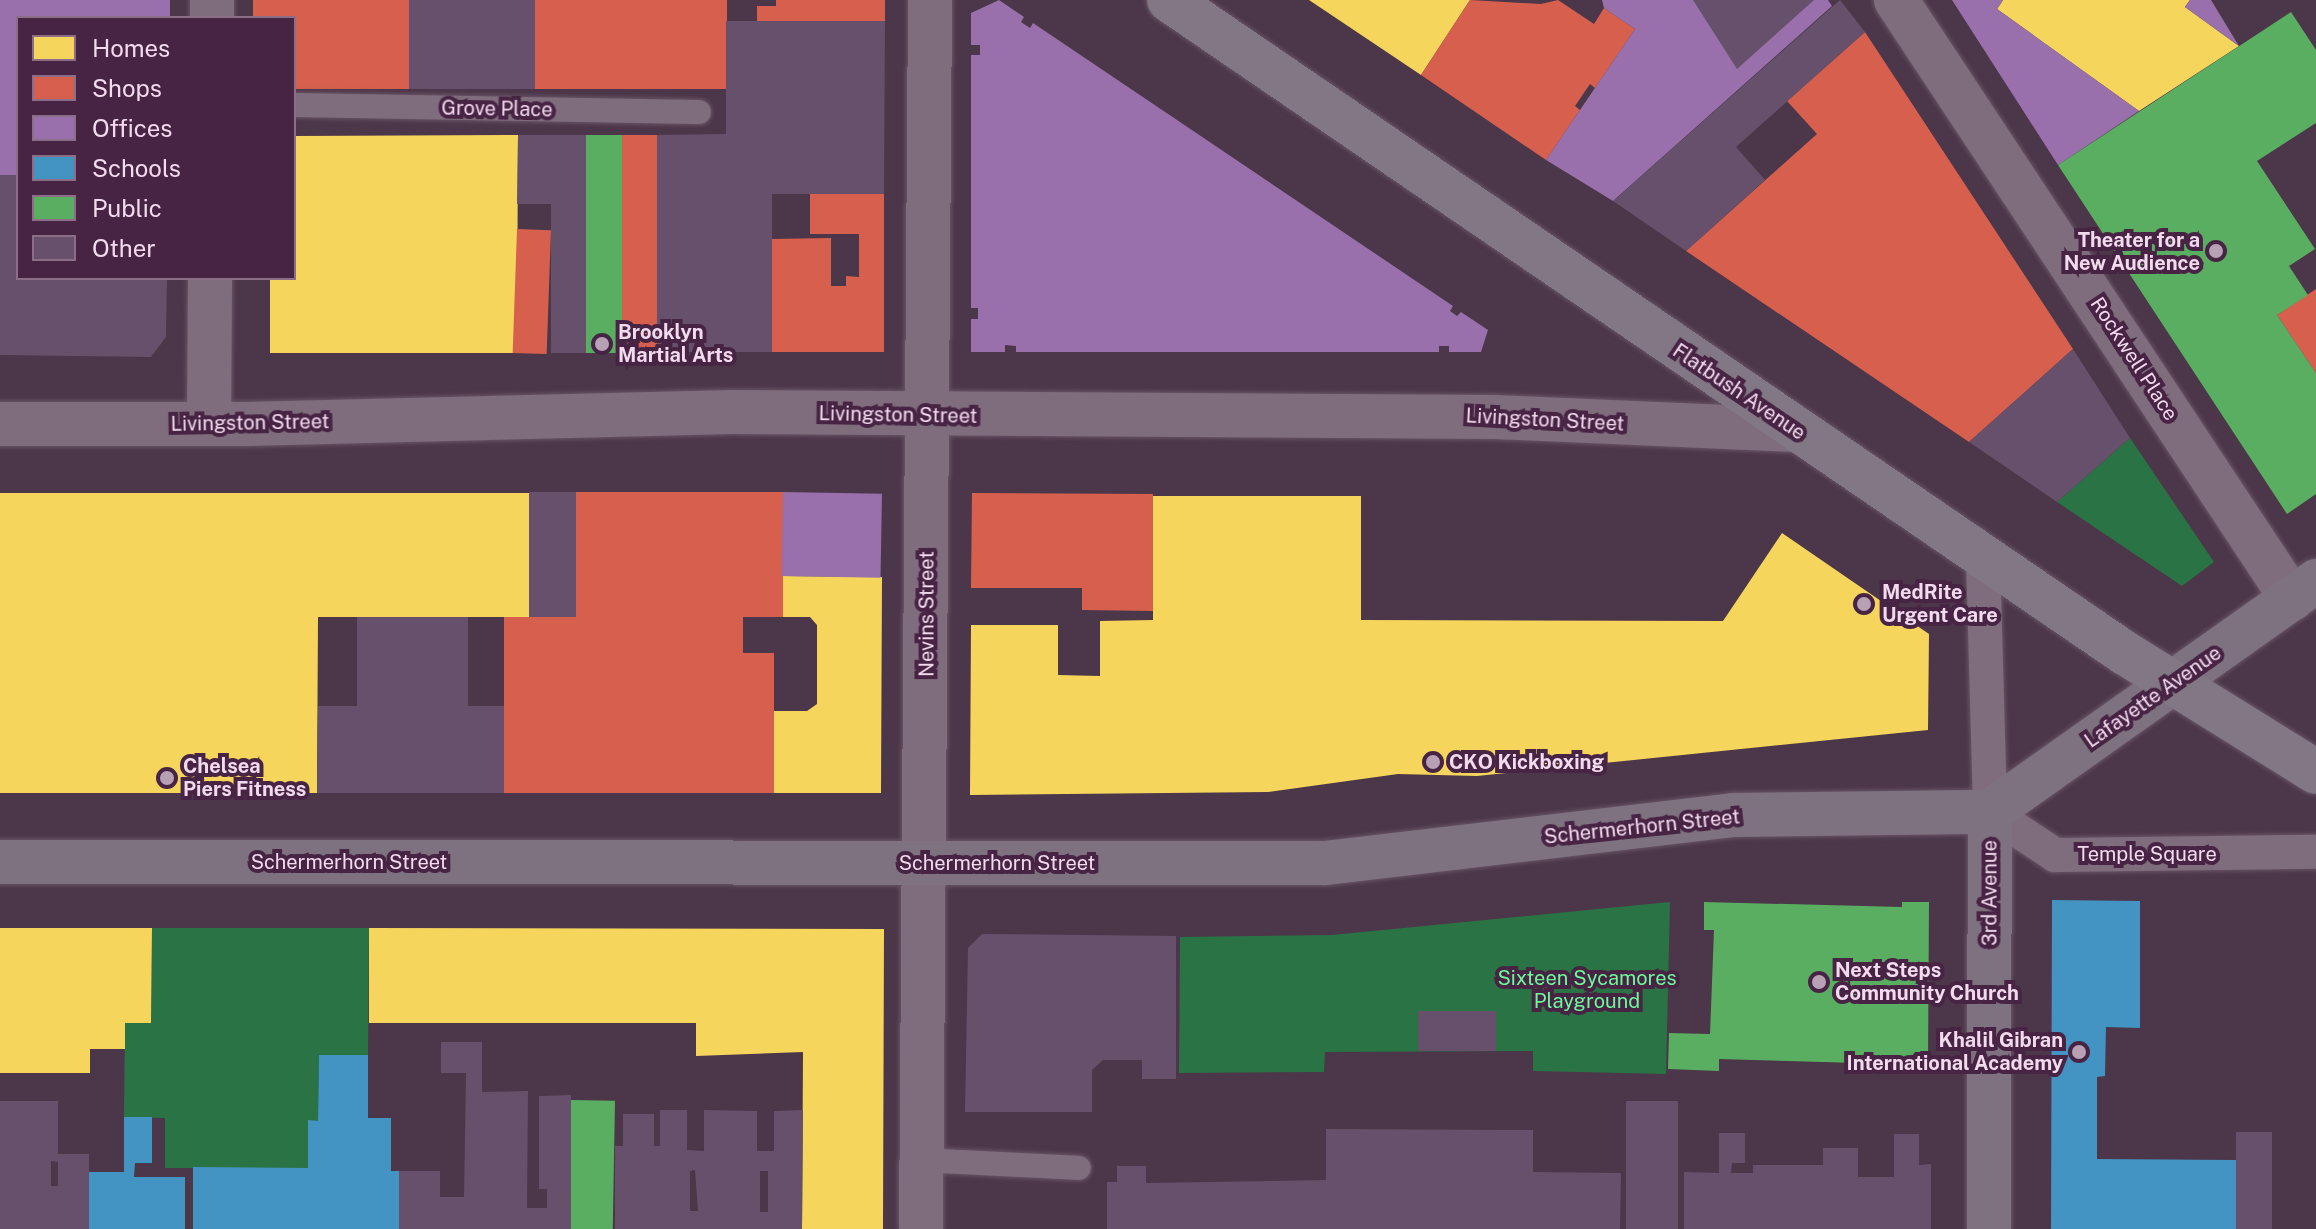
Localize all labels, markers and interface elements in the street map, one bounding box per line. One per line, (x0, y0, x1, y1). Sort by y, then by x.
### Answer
legend (16, 16, 296, 280)
text: Homes (92, 34, 170, 62)
text: Shops (92, 74, 162, 102)
street label: Grove Place (441, 96, 553, 122)
text: Offices (92, 114, 172, 142)
text: Schools (92, 154, 181, 182)
text: Public (92, 194, 162, 222)
place label: Theater for a New Audience (2064, 228, 2200, 275)
text: Other (92, 234, 156, 262)
marker: Theater for a New Audience (2207, 242, 2225, 260)
street label: Rockwell Place (2085, 293, 2183, 425)
place label: Brooklyn Martial Arts (618, 320, 733, 367)
marker: Brooklyn Martial Arts (593, 335, 611, 353)
street label: Flatbush Avenue (1668, 339, 1810, 445)
street label: Livingston Street (818, 402, 978, 428)
street label: Livingston Street (1465, 404, 1625, 436)
street label: Livingston Street (170, 410, 330, 436)
street label: Nevins Street (915, 551, 939, 677)
place label: MedRite Urgent Care (1882, 580, 1998, 627)
marker: MedRite Urgent Care (1853, 593, 1875, 615)
street label: Lafayette Avenue (2080, 641, 2226, 753)
place label: CKO Kickboxing (1449, 750, 1604, 774)
marker: CKO Kickboxing (1424, 753, 1442, 771)
place label: Chelsea Piers Fitness (183, 754, 306, 801)
marker: Chelsea Piers Fitness (158, 769, 176, 787)
street label: Schermerhorn Street (1543, 805, 1741, 849)
street label: 3rd Avenue (1978, 840, 2002, 946)
street label: Temple Square (2077, 842, 2217, 866)
street label: Schermerhorn Street (251, 850, 447, 874)
street label: Schermerhorn Street (899, 851, 1095, 875)
place label: Next Steps Community Church (1835, 958, 2019, 1005)
park label: Sixteen Sycamores Playground (1497, 967, 1677, 1014)
marker: Next Steps Community Church (1810, 973, 1828, 991)
place label: Khalil Gibran International Academy (1847, 1028, 2063, 1075)
marker: Khalil Gibran International Academy (2070, 1043, 2088, 1061)

